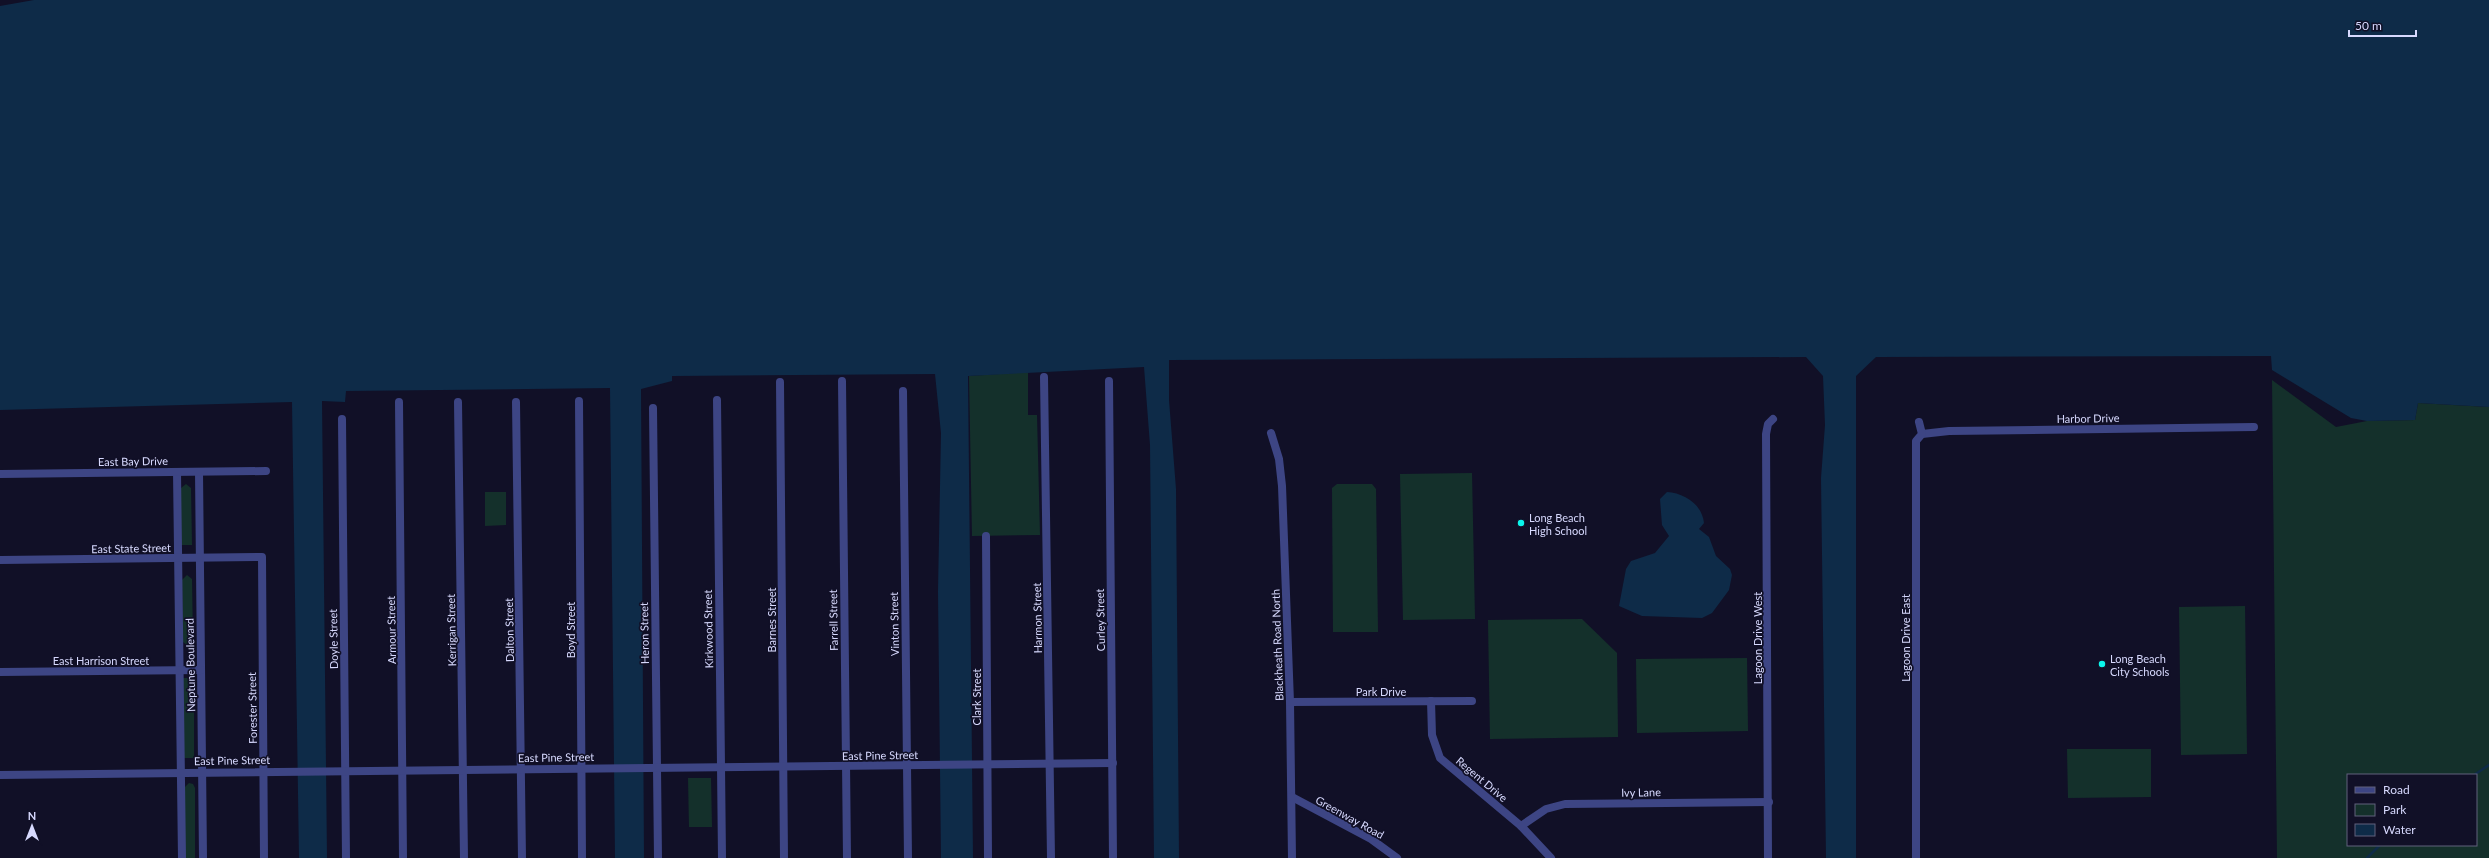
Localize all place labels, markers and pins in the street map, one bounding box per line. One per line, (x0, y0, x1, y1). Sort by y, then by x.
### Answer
place label: Long Beach High School (1529, 511, 1587, 537)
marker: Long Beach High School (1516, 518, 1526, 528)
place label: Long Beach City Schools (2110, 652, 2170, 678)
marker: Long Beach City Schools (2097, 659, 2107, 669)

